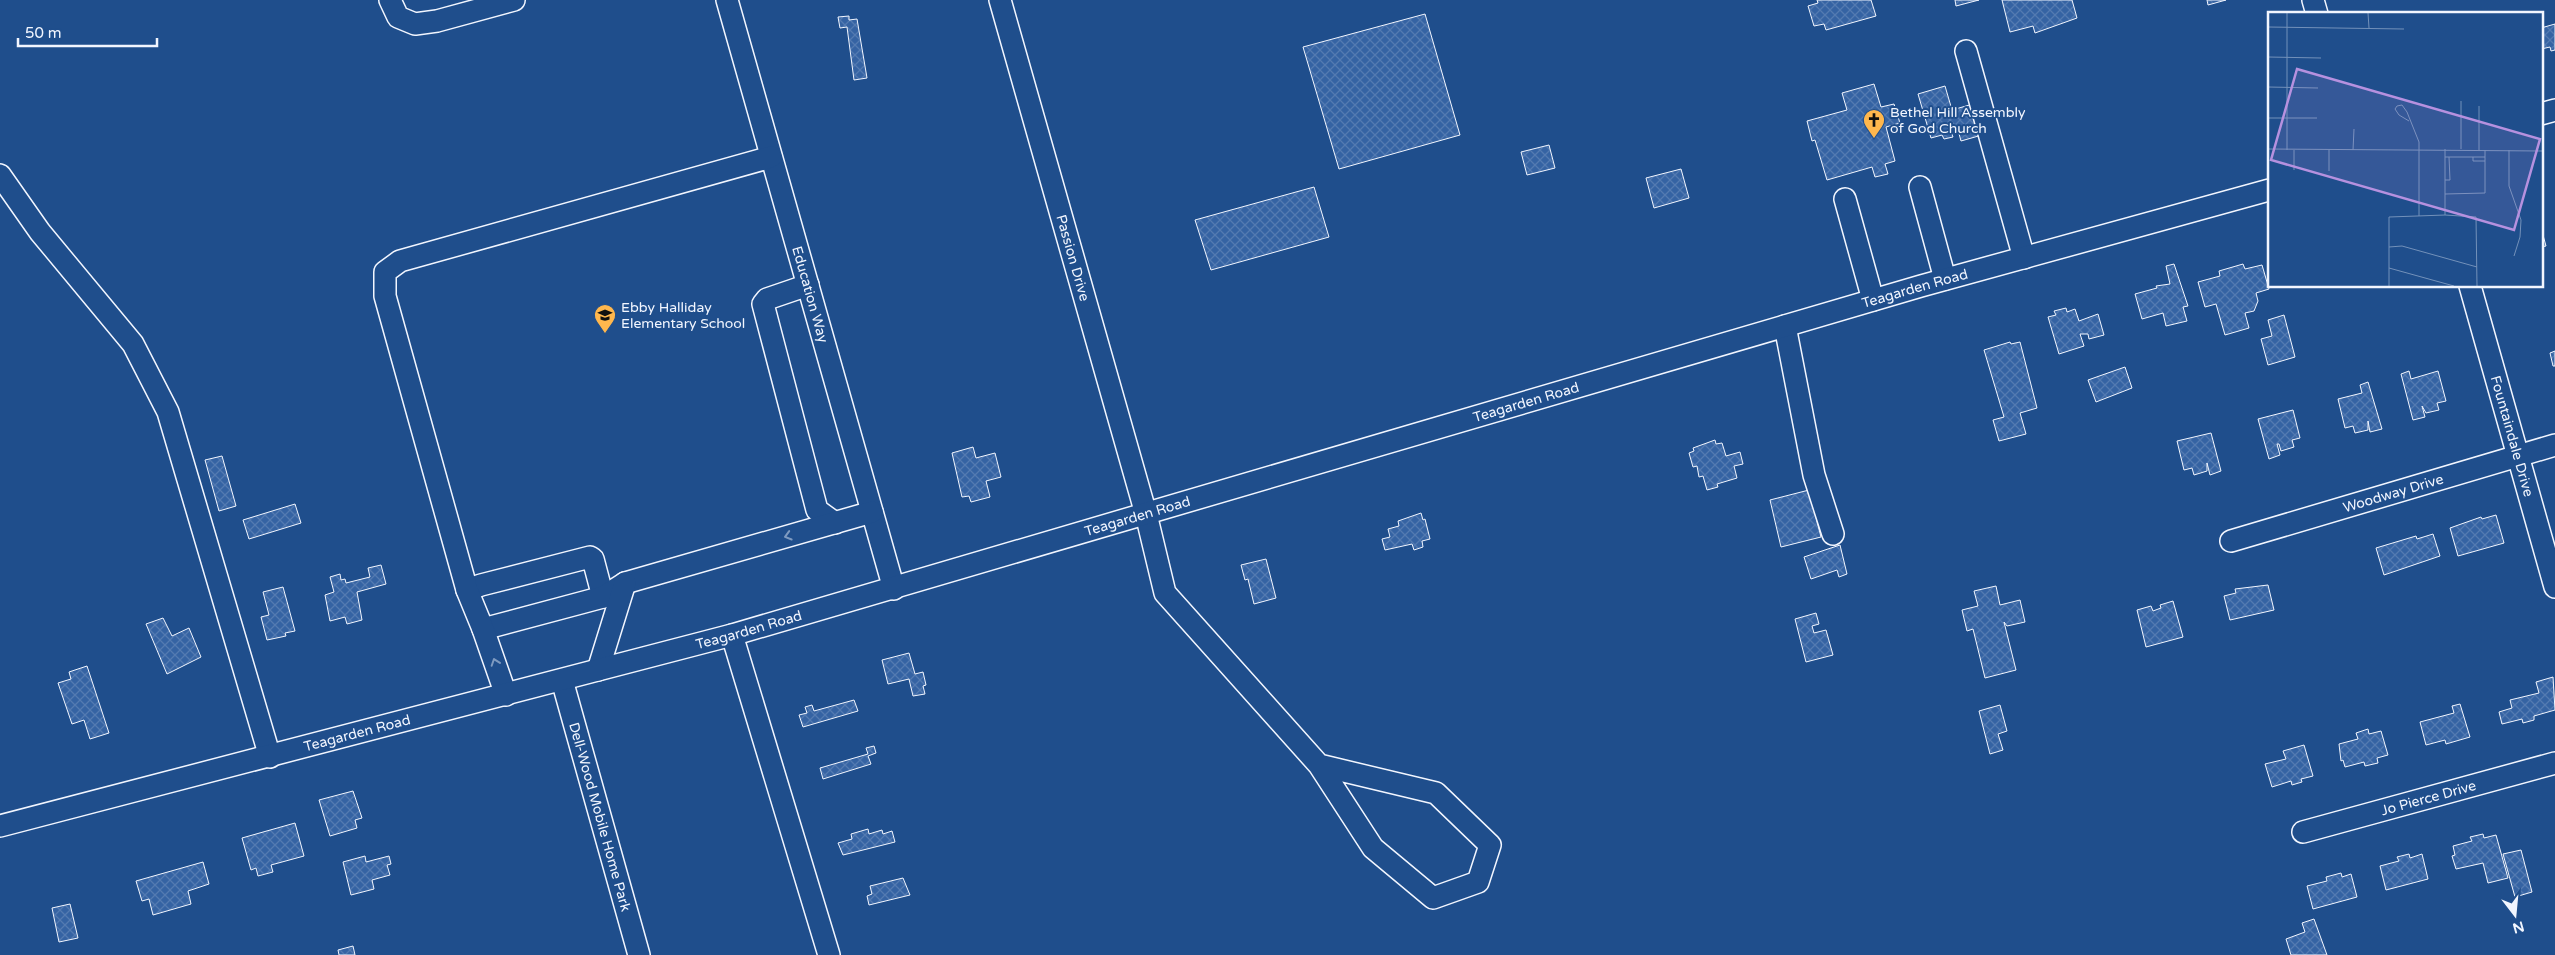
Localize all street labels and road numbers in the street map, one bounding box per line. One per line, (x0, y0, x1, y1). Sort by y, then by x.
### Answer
street label: Passion Drive (1052, 213, 1093, 303)
street label: Education Way (788, 244, 832, 345)
street label: Teagarden Road (1860, 266, 1970, 312)
street label: Fountaindale Drive (2487, 374, 2537, 499)
street label: Teagarden Road (1471, 379, 1581, 426)
street label: Woodway Drive (2341, 471, 2445, 516)
street label: Teagarden Road (1083, 493, 1192, 540)
street label: Teagarden Road (694, 607, 804, 653)
street label: Teagarden Road (302, 711, 412, 755)
street label: Dell-Wood Mobile Home Park (565, 720, 634, 914)
street label: Jo Pierce Drive (2379, 777, 2478, 819)

